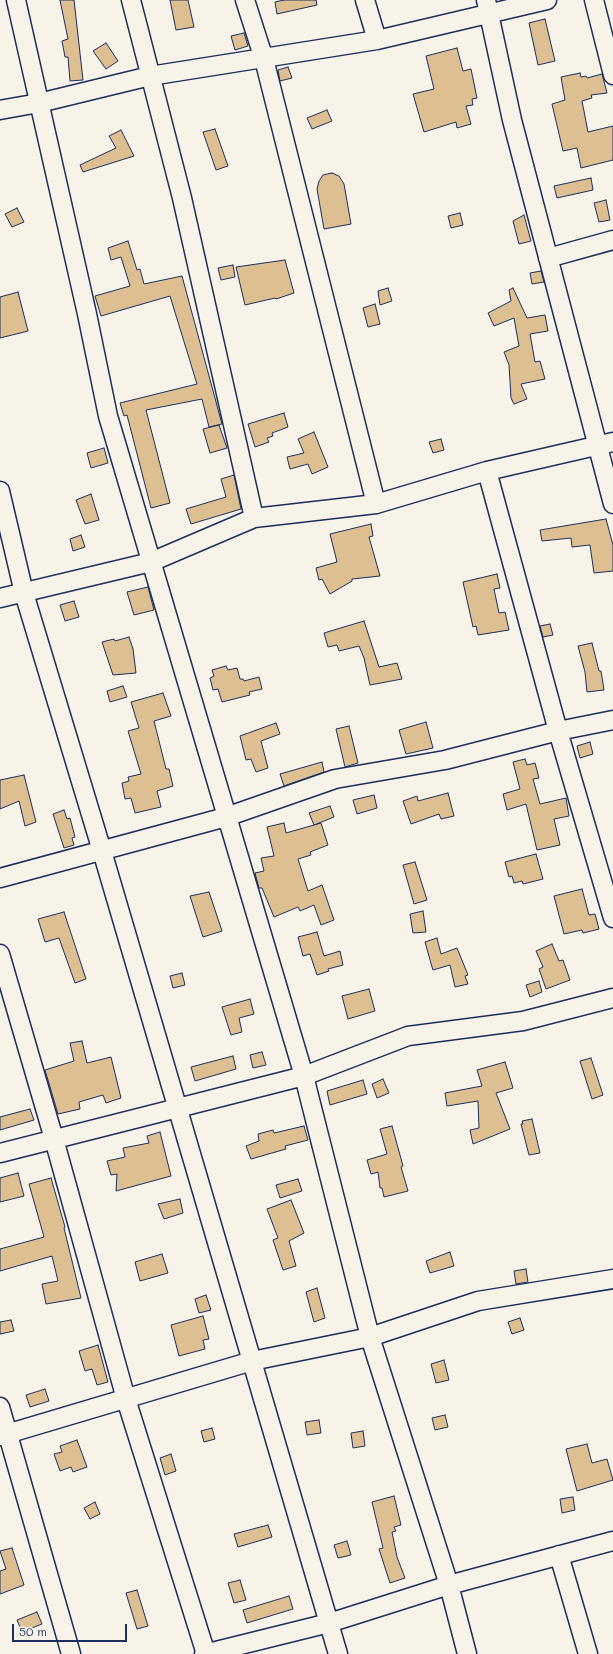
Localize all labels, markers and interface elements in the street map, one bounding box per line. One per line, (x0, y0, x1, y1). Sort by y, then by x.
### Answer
scale bar (14, 1616, 129, 1642)
text: 50 m (19, 1623, 47, 1639)

